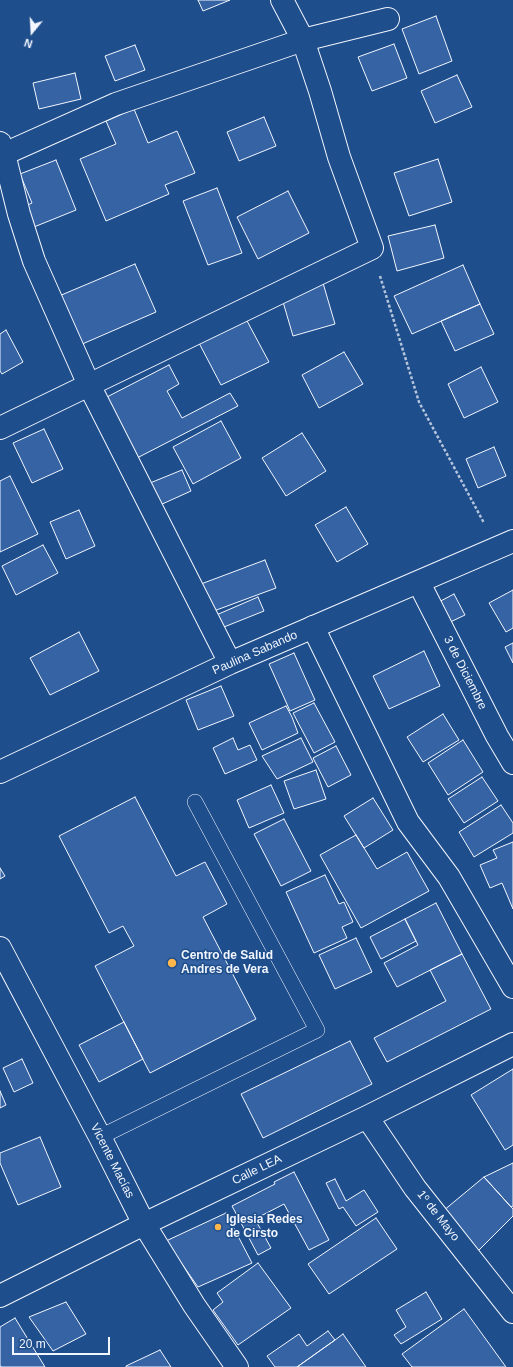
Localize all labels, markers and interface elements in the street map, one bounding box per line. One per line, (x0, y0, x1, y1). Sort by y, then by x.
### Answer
north arrow (12, 12, 52, 52)
text: N (23, 36, 34, 50)
street label: Paulina Sabando (210, 628, 300, 678)
street label: 3 de Diciembre (440, 634, 490, 712)
place label: Centro de Salud Andres de Vera (181, 949, 273, 977)
marker: Centro de Salud Andres de Vera (166, 957, 178, 969)
street label: Vicente Macías (87, 1121, 137, 1201)
street label: Calle LEA (230, 1152, 284, 1188)
street label: 1º de Mayo (414, 1188, 462, 1244)
place label: Iglesia Redes de Cirsto (226, 1213, 303, 1241)
marker: Iglesia Redes de Cirsto (213, 1222, 223, 1232)
scale bar (14, 1329, 112, 1355)
text: 20 m (19, 1337, 46, 1351)

